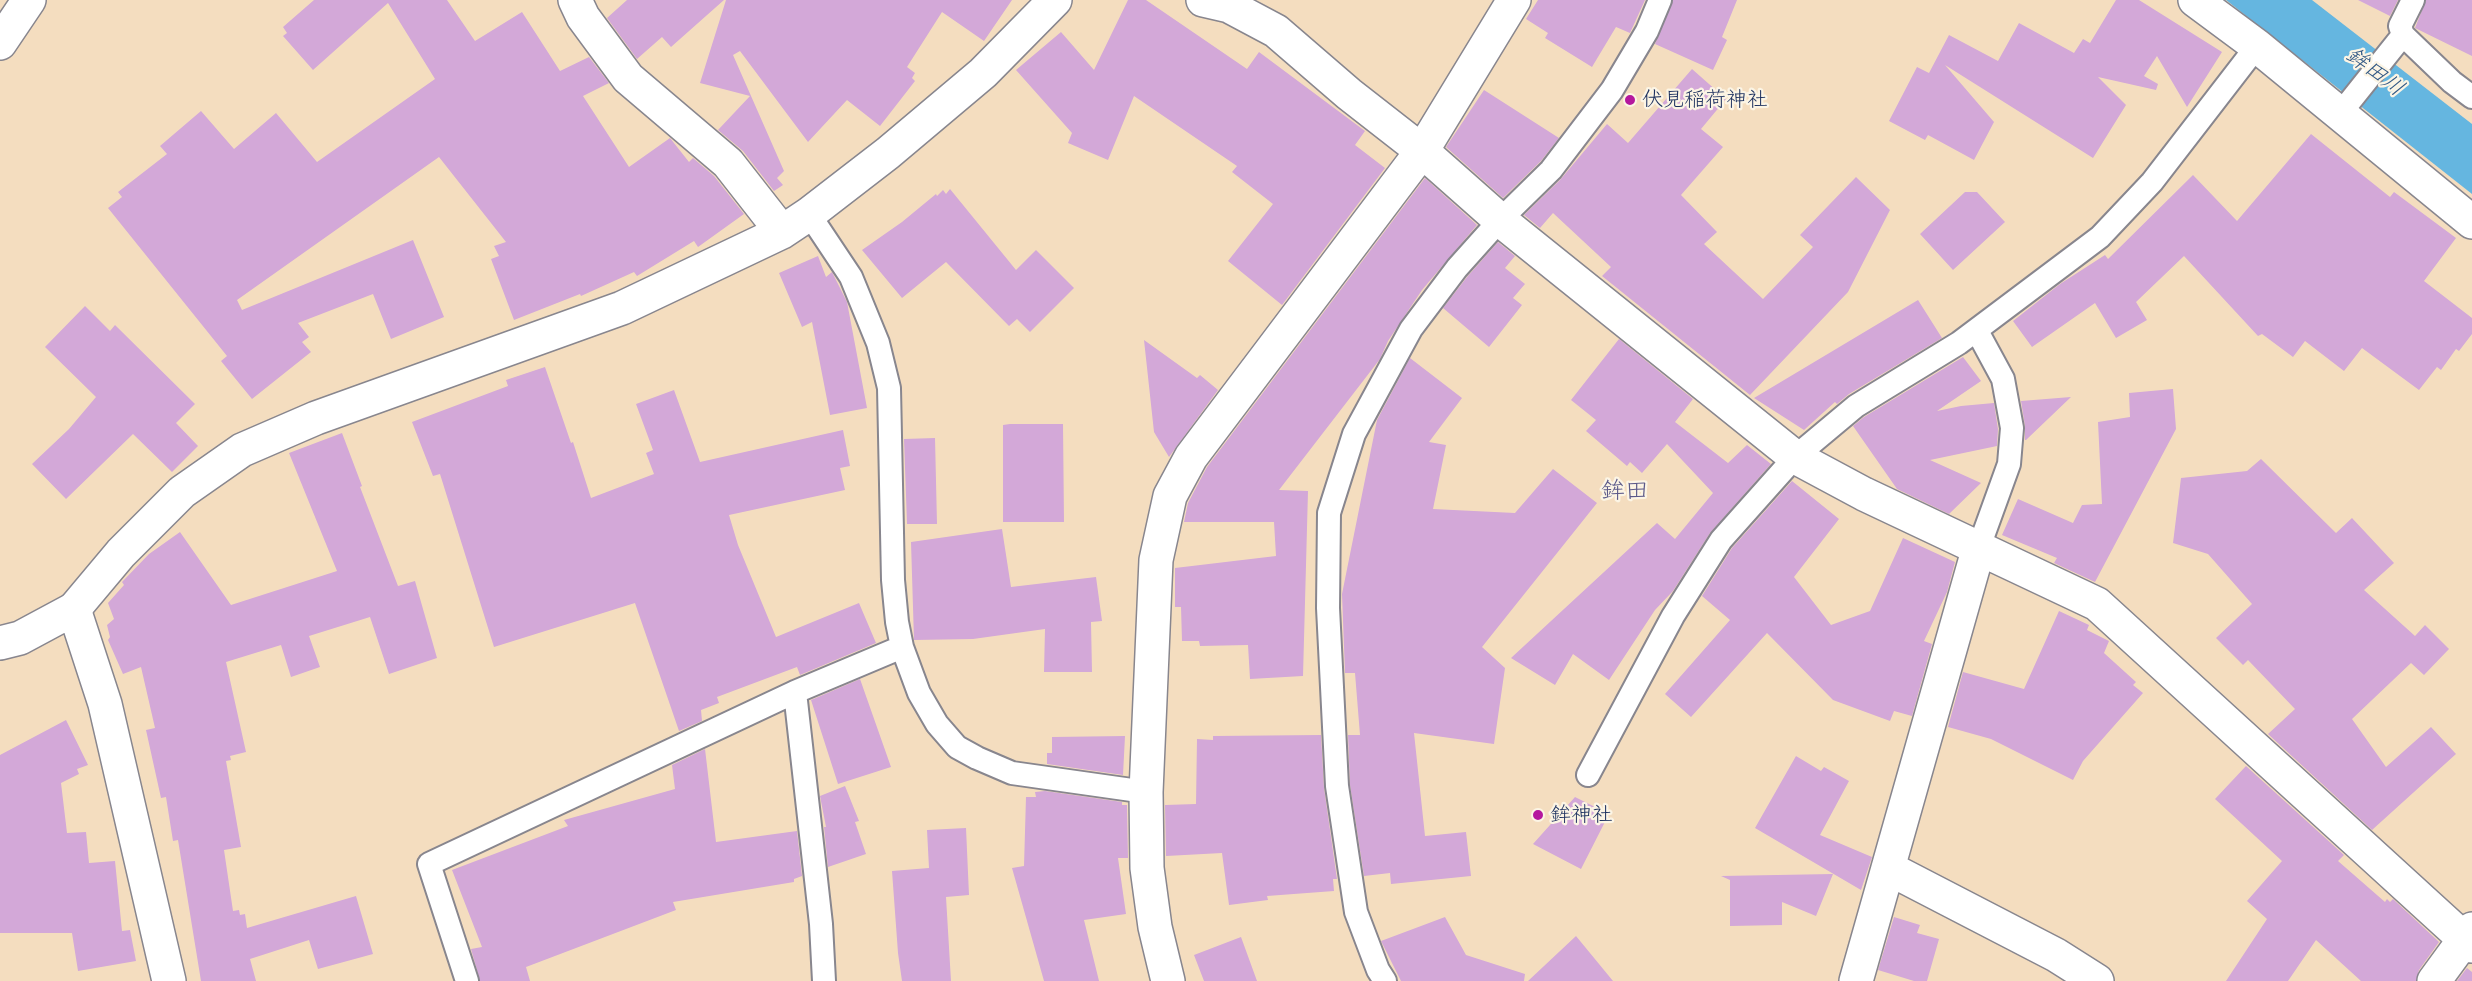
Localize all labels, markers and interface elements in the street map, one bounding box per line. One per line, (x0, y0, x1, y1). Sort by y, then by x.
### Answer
water label: 鉾田川 (2341, 42, 2409, 102)
place label: 伏見稲荷神社 (1642, 87, 1768, 113)
marker: 伏見稲荷神社 (1623, 93, 1637, 107)
district label: 鉾田 (1601, 477, 1649, 505)
place label: 鉾神社 (1550, 802, 1613, 828)
marker: 鉾神社 (1531, 808, 1545, 822)

